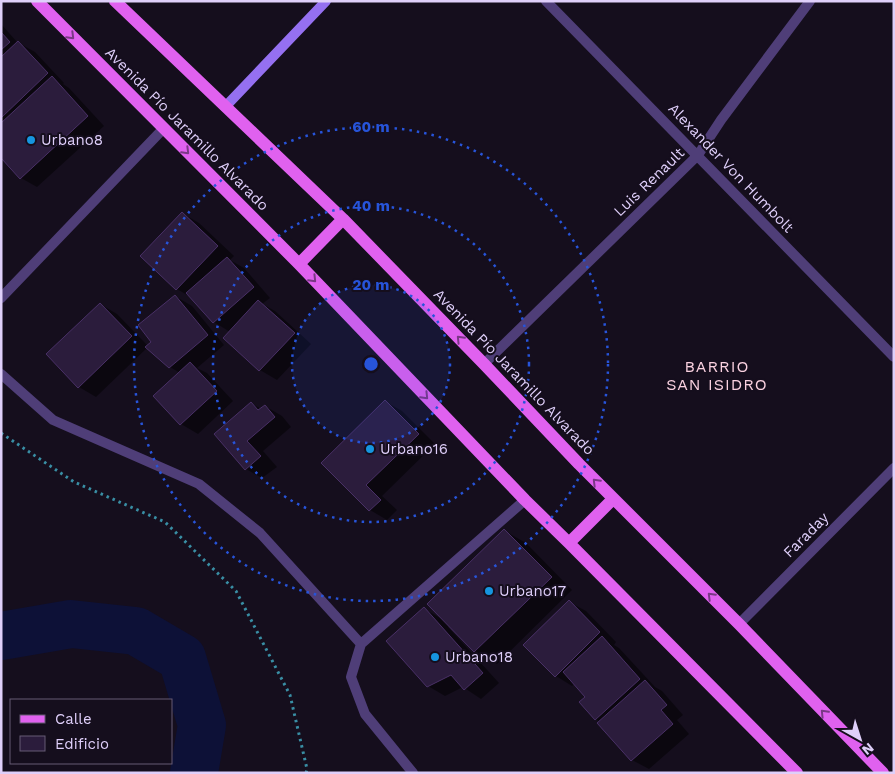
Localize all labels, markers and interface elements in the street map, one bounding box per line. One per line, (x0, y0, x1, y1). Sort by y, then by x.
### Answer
one-way arrow (65, 30, 74, 39)
street label: Avenida Pío Jaramillo Alvarado (101, 43, 273, 215)
street label: Alexander Von Humbolt (665, 100, 798, 237)
text: 60 m (352, 118, 390, 136)
place label: Urbano8 (41, 131, 103, 149)
marker: Urbano8 (25, 134, 37, 146)
street label: Luis Renault (610, 143, 689, 220)
one-way arrow (180, 145, 189, 154)
text: 40 m (352, 197, 390, 215)
one-way arrow (307, 273, 316, 282)
text: 20 m (352, 276, 390, 294)
street label: Avenida Pío Jaramillo Alvarado (430, 285, 598, 459)
one-way arrow (457, 336, 466, 345)
centre of rings (362, 355, 380, 373)
district label: BARRIO SAN ISIDRO (666, 357, 768, 394)
one-way arrow (419, 391, 428, 400)
place label: Urbano16 (380, 440, 448, 458)
marker: Urbano16 (364, 443, 376, 455)
one-way arrow (593, 478, 602, 487)
street label: Faraday (780, 508, 833, 561)
place label: Urbano17 (499, 582, 566, 600)
marker: Urbano17 (483, 585, 495, 597)
one-way arrow (708, 593, 717, 602)
place label: Urbano18 (445, 648, 513, 666)
marker: Urbano18 (429, 651, 441, 663)
legend (10, 699, 172, 764)
text: Calle (55, 710, 92, 728)
one-way arrow (821, 710, 830, 719)
north arrow (835, 714, 885, 764)
text: Edificio (55, 735, 109, 753)
text: N (859, 740, 877, 759)

